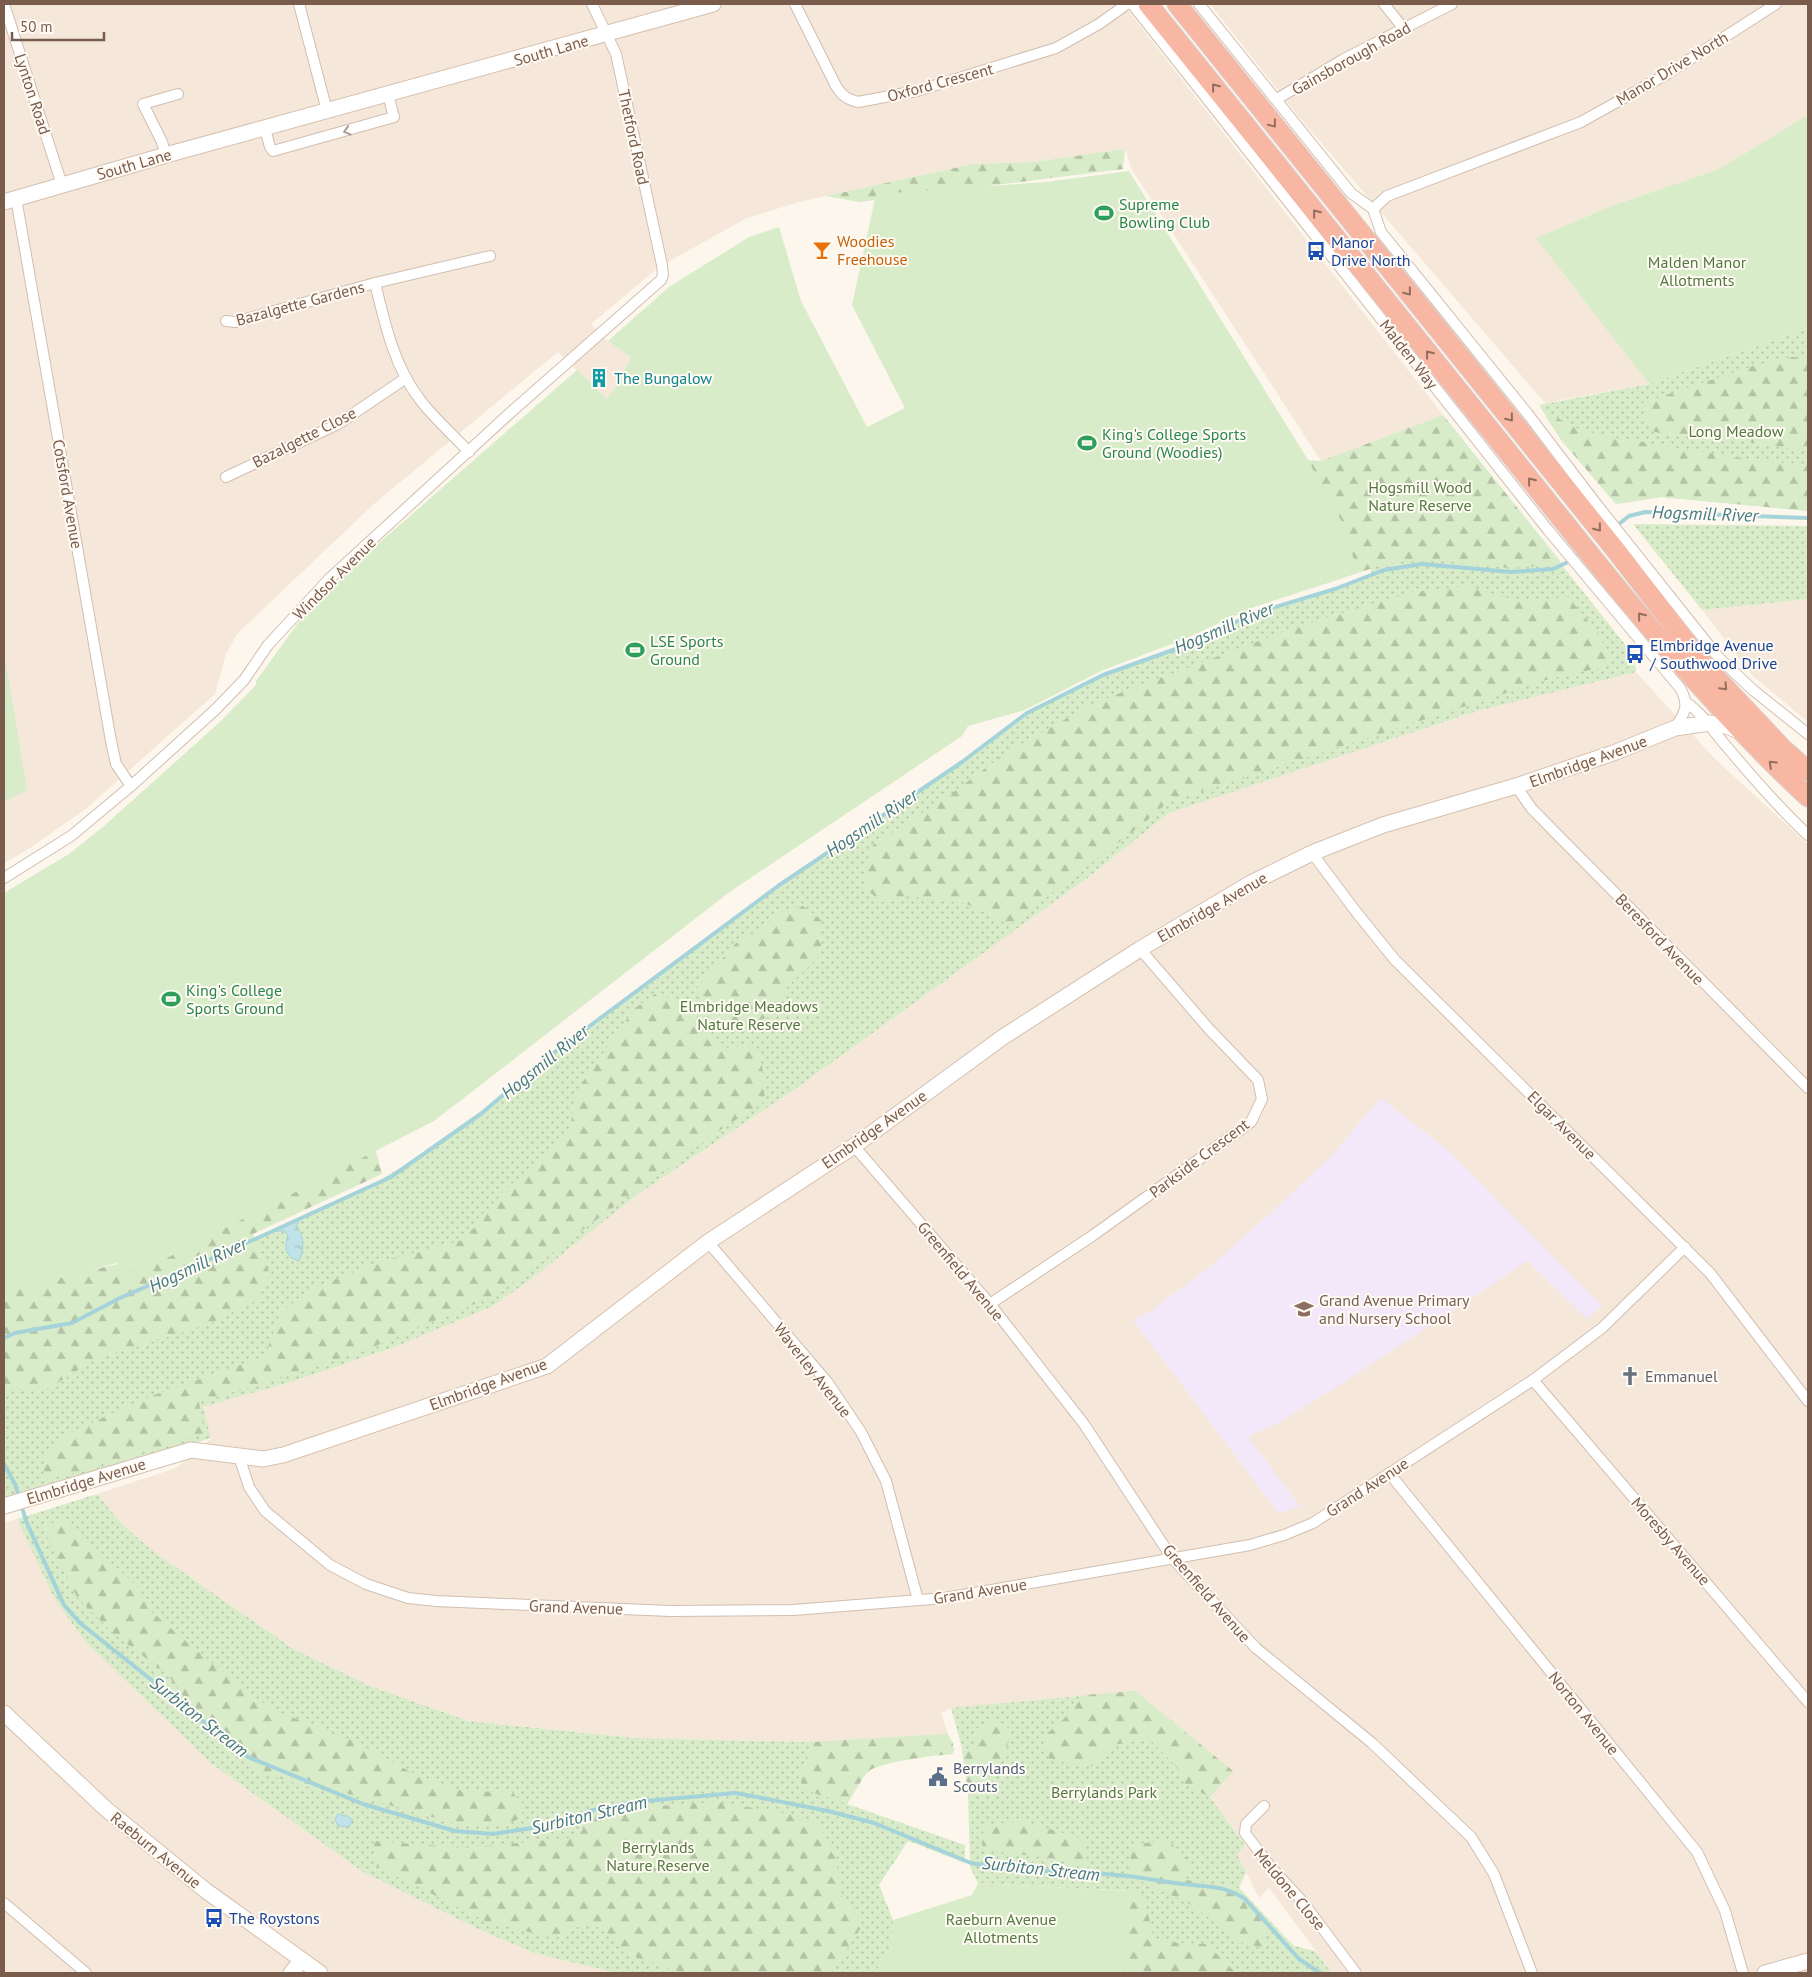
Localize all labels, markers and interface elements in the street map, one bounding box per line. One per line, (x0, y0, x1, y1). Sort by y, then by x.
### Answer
scale bar (12, 10, 105, 42)
text: 50 m (20, 17, 53, 36)
street label: Gainsborough Road (1288, 17, 1414, 99)
street label: Manor Drive North (1612, 27, 1732, 109)
street label: South Lane (511, 30, 591, 70)
street label: Lynton Road (11, 51, 55, 137)
street label: Oxford Crescent (885, 58, 996, 106)
one-way arrow (1212, 84, 1220, 93)
street label: Thetford Road (614, 88, 654, 186)
one-way arrow (1268, 118, 1276, 127)
one-way arrow (343, 125, 351, 135)
street label: South Lane (94, 144, 174, 184)
place label: Supreme Bowling Club (1119, 194, 1210, 232)
sports icon: Supreme Bowling Club (1093, 202, 1115, 224)
one-way arrow (1313, 210, 1322, 219)
place label: Woodies Freehouse (837, 231, 908, 269)
place label: Manor Drive North (1331, 232, 1411, 270)
bar icon: Woodies Freehouse (811, 239, 833, 261)
bus stop icon: Manor Drive North (1305, 240, 1327, 262)
park label: Malden Manor Allotments (1648, 252, 1747, 290)
street label: Bazalgette Gardens (234, 276, 367, 330)
one-way arrow (1402, 286, 1411, 295)
street label: Malden Way (1376, 315, 1443, 393)
one-way arrow (1426, 350, 1435, 360)
building icon: The Bungalow (588, 367, 610, 389)
place label: The Bungalow (614, 368, 712, 388)
street label: Bazalgette Close (249, 402, 359, 472)
one-way arrow (1504, 412, 1512, 421)
park label: Long Meadow (1688, 421, 1784, 441)
place label: King's College Sports Ground (Woodies) (1102, 424, 1246, 462)
sports icon: King's College Sports Ground (Woodies) (1076, 432, 1098, 454)
street label: Cotsford Avenue (49, 438, 87, 550)
park label: Hogsmill Wood Nature Reserve (1368, 477, 1472, 515)
one-way arrow (1527, 477, 1536, 486)
water label: Hogsmill River (1652, 500, 1760, 527)
one-way arrow (1592, 522, 1601, 532)
street label: Windsor Avenue (288, 532, 380, 624)
water label: Hogsmill River (1170, 596, 1278, 659)
one-way arrow (1638, 613, 1647, 622)
place label: LSE Sports Ground (650, 631, 724, 669)
place label: Elmbridge Avenue / Southwood Drive (1649, 635, 1777, 673)
sports icon: LSE Sports Ground (624, 639, 646, 661)
bus stop icon: Elmbridge Avenue / Southwood Drive (1624, 643, 1646, 665)
one-way arrow (1718, 681, 1727, 690)
street label: Elmbridge Avenue (1526, 730, 1650, 792)
one-way arrow (1769, 761, 1778, 770)
water label: Hogsmill River (821, 783, 923, 862)
street label: Elmbridge Avenue (1153, 867, 1271, 947)
street label: Beresford Avenue (1611, 889, 1709, 989)
place label: King's College Sports Ground (186, 980, 284, 1018)
sports icon: King's College Sports Ground (160, 988, 182, 1010)
park label: Elmbridge Meadows Nature Reserve (680, 996, 818, 1034)
water label: Hogsmill River (496, 1019, 594, 1104)
street label: Elmbridge Avenue (818, 1085, 930, 1173)
street label: Elgar Avenue (1523, 1086, 1601, 1164)
street label: Parkside Crescent (1145, 1114, 1253, 1202)
street label: Greenfield Avenue (914, 1217, 1008, 1325)
water label: Hogsmill River (145, 1231, 252, 1297)
place label: Grand Avenue Primary and Nursery School (1319, 1290, 1470, 1328)
school or university icon: Grand Avenue Primary and Nursery School (1293, 1298, 1315, 1320)
street label: Waverley Avenue (770, 1319, 856, 1421)
street label: Elmbridge Avenue (426, 1353, 550, 1415)
church icon: Emmanuel (1619, 1365, 1641, 1387)
place label: Emmanuel (1645, 1366, 1718, 1386)
street label: Elmbridge Avenue (24, 1453, 148, 1509)
street label: Grand Avenue (1322, 1453, 1412, 1521)
street label: Moresby Avenue (1627, 1493, 1715, 1589)
street label: Greenfield Avenue (1159, 1540, 1255, 1646)
street label: Grand Avenue (932, 1574, 1028, 1608)
street label: Grand Avenue (529, 1595, 623, 1619)
street label: Norton Avenue (1544, 1667, 1624, 1759)
water label: Surbiton Stream (146, 1671, 253, 1762)
place label: Berrylands Scouts (953, 1758, 1026, 1796)
public building icon: Berrylands Scouts (927, 1766, 949, 1788)
park label: Berrylands Park (1051, 1782, 1157, 1802)
water label: Surbiton Stream (529, 1790, 649, 1839)
street label: Raeburn Avenue (107, 1807, 205, 1893)
park label: Berrylands Nature Reserve (606, 1837, 710, 1875)
street label: Meldone Close (1250, 1844, 1330, 1934)
water label: Surbiton Stream (981, 1851, 1101, 1886)
bus stop icon: The Roystons (203, 1907, 225, 1929)
place label: The Roystons (229, 1908, 320, 1928)
park label: Raeburn Avenue Allotments (946, 1909, 1056, 1947)

